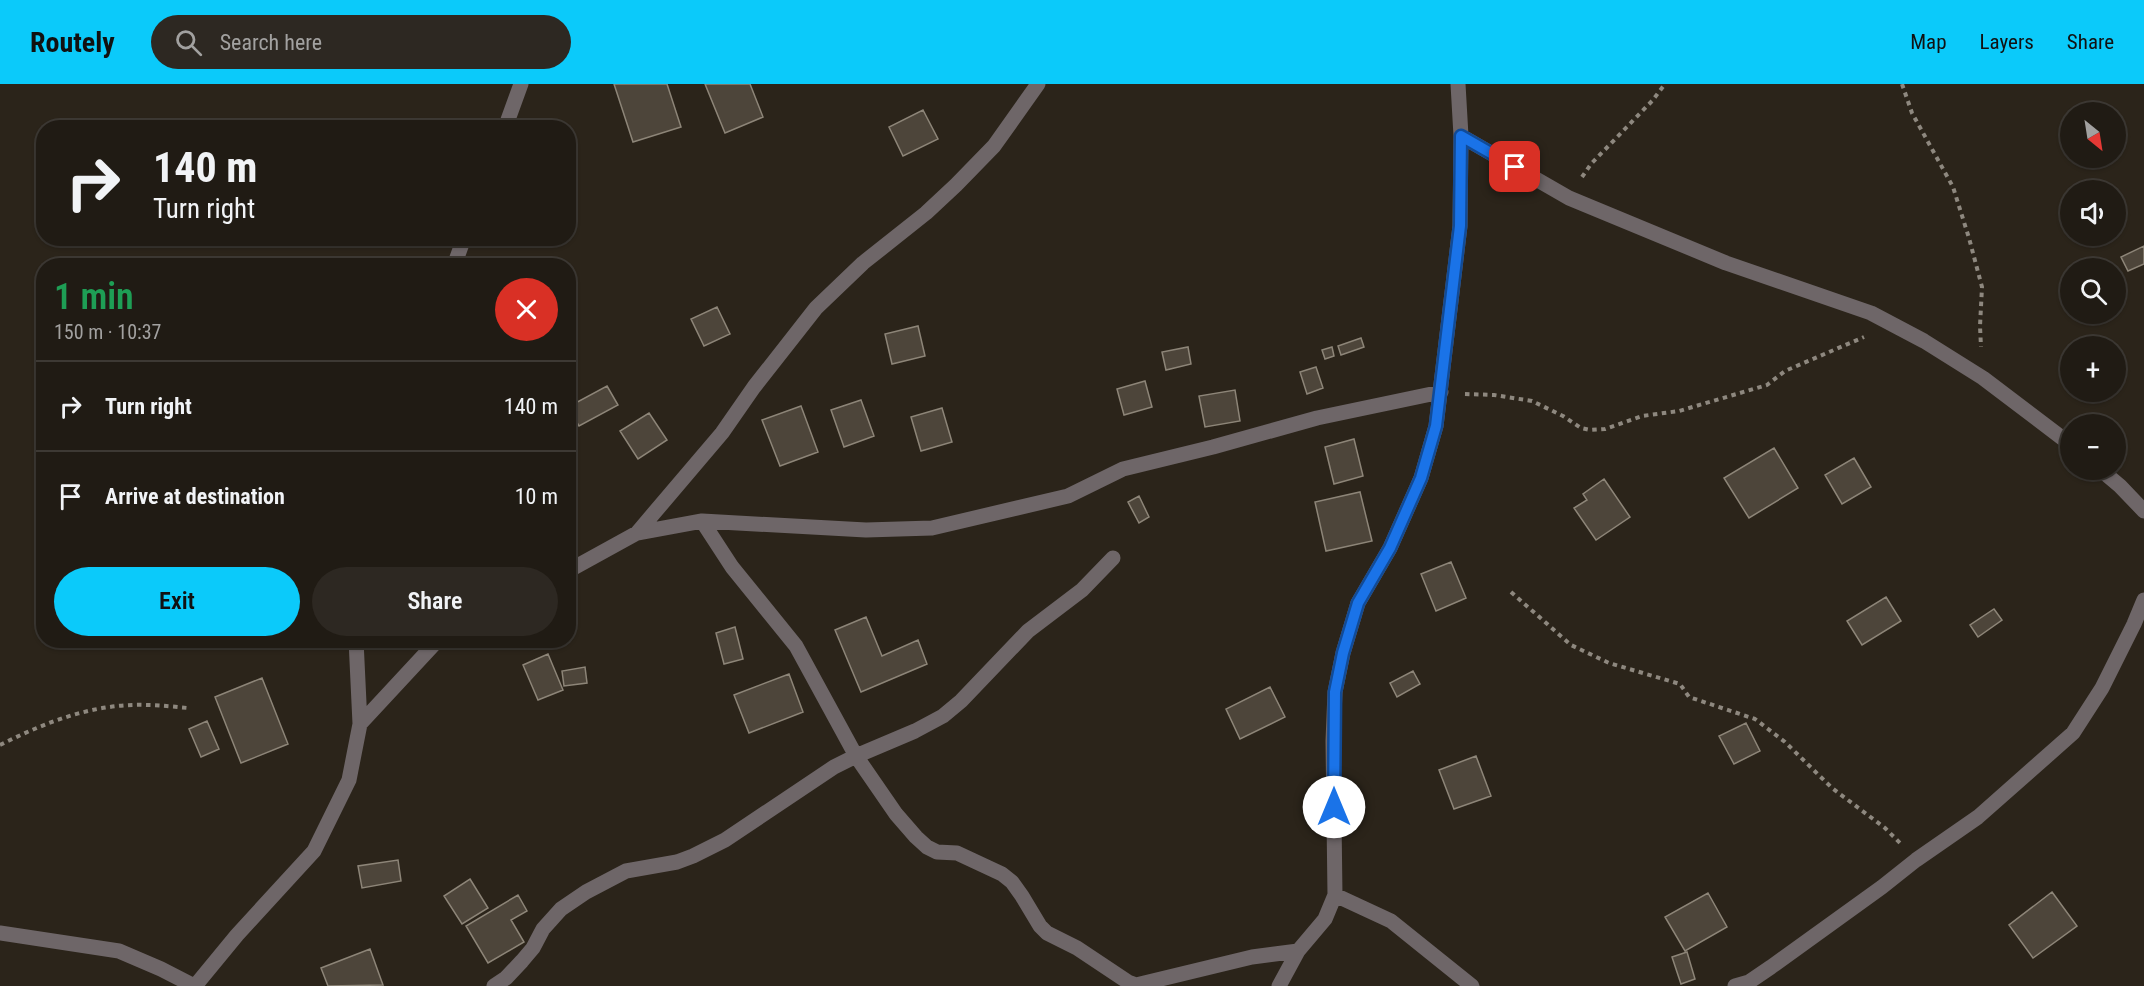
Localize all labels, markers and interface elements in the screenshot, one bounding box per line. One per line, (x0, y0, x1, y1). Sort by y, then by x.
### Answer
search box (151, 15, 571, 69)
text: Routely (30, 26, 115, 59)
icon: search (172, 26, 205, 59)
text: Search here (220, 30, 322, 55)
text: Map (1910, 30, 1947, 54)
text: Layers (1980, 30, 2034, 54)
text: Share (2067, 30, 2114, 54)
north arrow (2060, 102, 2126, 168)
map controls (2060, 102, 2126, 480)
pin (1489, 141, 1540, 192)
text: 140 m (153, 143, 258, 192)
icon: right (54, 144, 132, 222)
icon: arrive (1498, 150, 1531, 183)
button: sound (2060, 180, 2126, 246)
text: Turn right (153, 193, 255, 225)
button: search (2060, 258, 2126, 324)
text: 1 min (54, 276, 134, 318)
button: close (495, 278, 558, 341)
text: 150 m · 10:37 (54, 320, 161, 344)
button: + (2060, 336, 2126, 402)
icon: right (54, 390, 87, 423)
text: Turn right (105, 394, 192, 419)
text: 140 m (504, 394, 558, 419)
button: − (2060, 414, 2126, 480)
icon: arrive (54, 480, 87, 513)
text: Arrive at destination (105, 484, 285, 509)
text: 10 m (515, 484, 558, 509)
button: Exit (54, 567, 300, 636)
button: Share (312, 567, 558, 636)
position arrow (1302, 775, 1366, 839)

